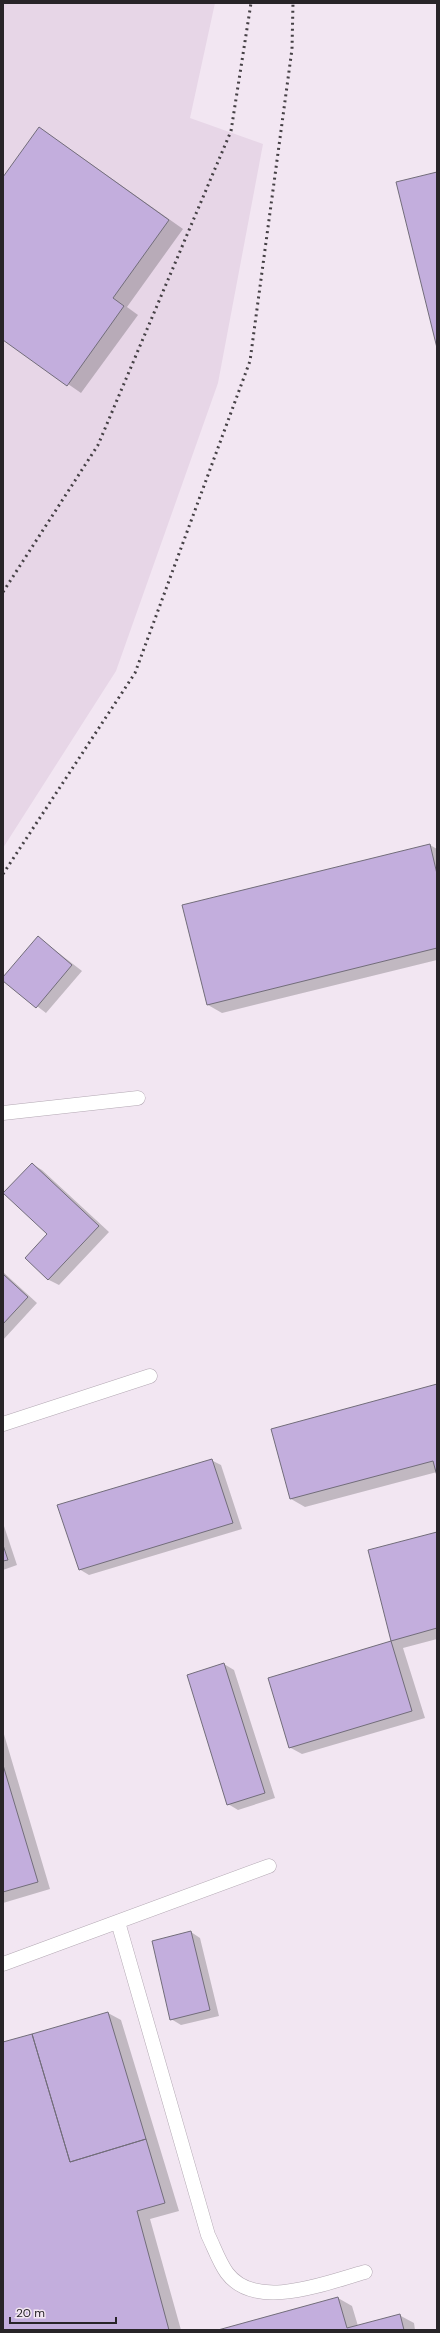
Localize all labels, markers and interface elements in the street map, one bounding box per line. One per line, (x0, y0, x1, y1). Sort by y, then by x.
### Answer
scale bar (10, 2299, 116, 2325)
text: 20 m (16, 2305, 45, 2321)

